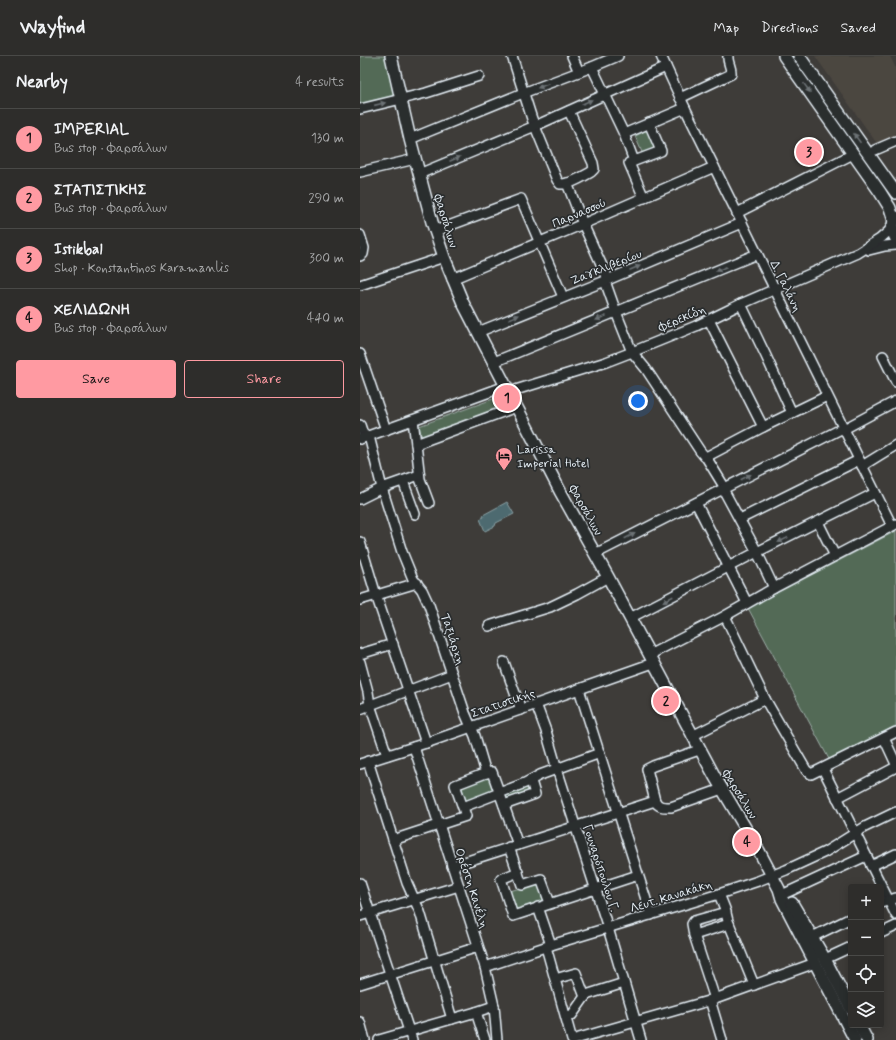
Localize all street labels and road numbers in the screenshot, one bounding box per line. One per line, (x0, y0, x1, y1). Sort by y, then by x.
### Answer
street label: Φαρσάλων (429, 192, 461, 250)
street label: Παρνασσού (550, 195, 609, 232)
street label: Ζαγκλιβερίου (568, 246, 645, 289)
street label: Δ. Γαλάνη (766, 258, 805, 315)
street label: Φερεκίδη (655, 302, 709, 336)
street label: Φαρσάλων (564, 482, 606, 539)
street label: Ταξιάρχη (436, 612, 468, 667)
street label: Στατιστικής (469, 686, 537, 722)
street label: Φαρσάλων (718, 766, 760, 822)
street label: Γουναρόπουλου Γ. (578, 823, 622, 914)
street label: Ορέστη Κανέλη (451, 846, 493, 931)
street label: Λευτ. Κανακάκη (628, 877, 714, 917)

